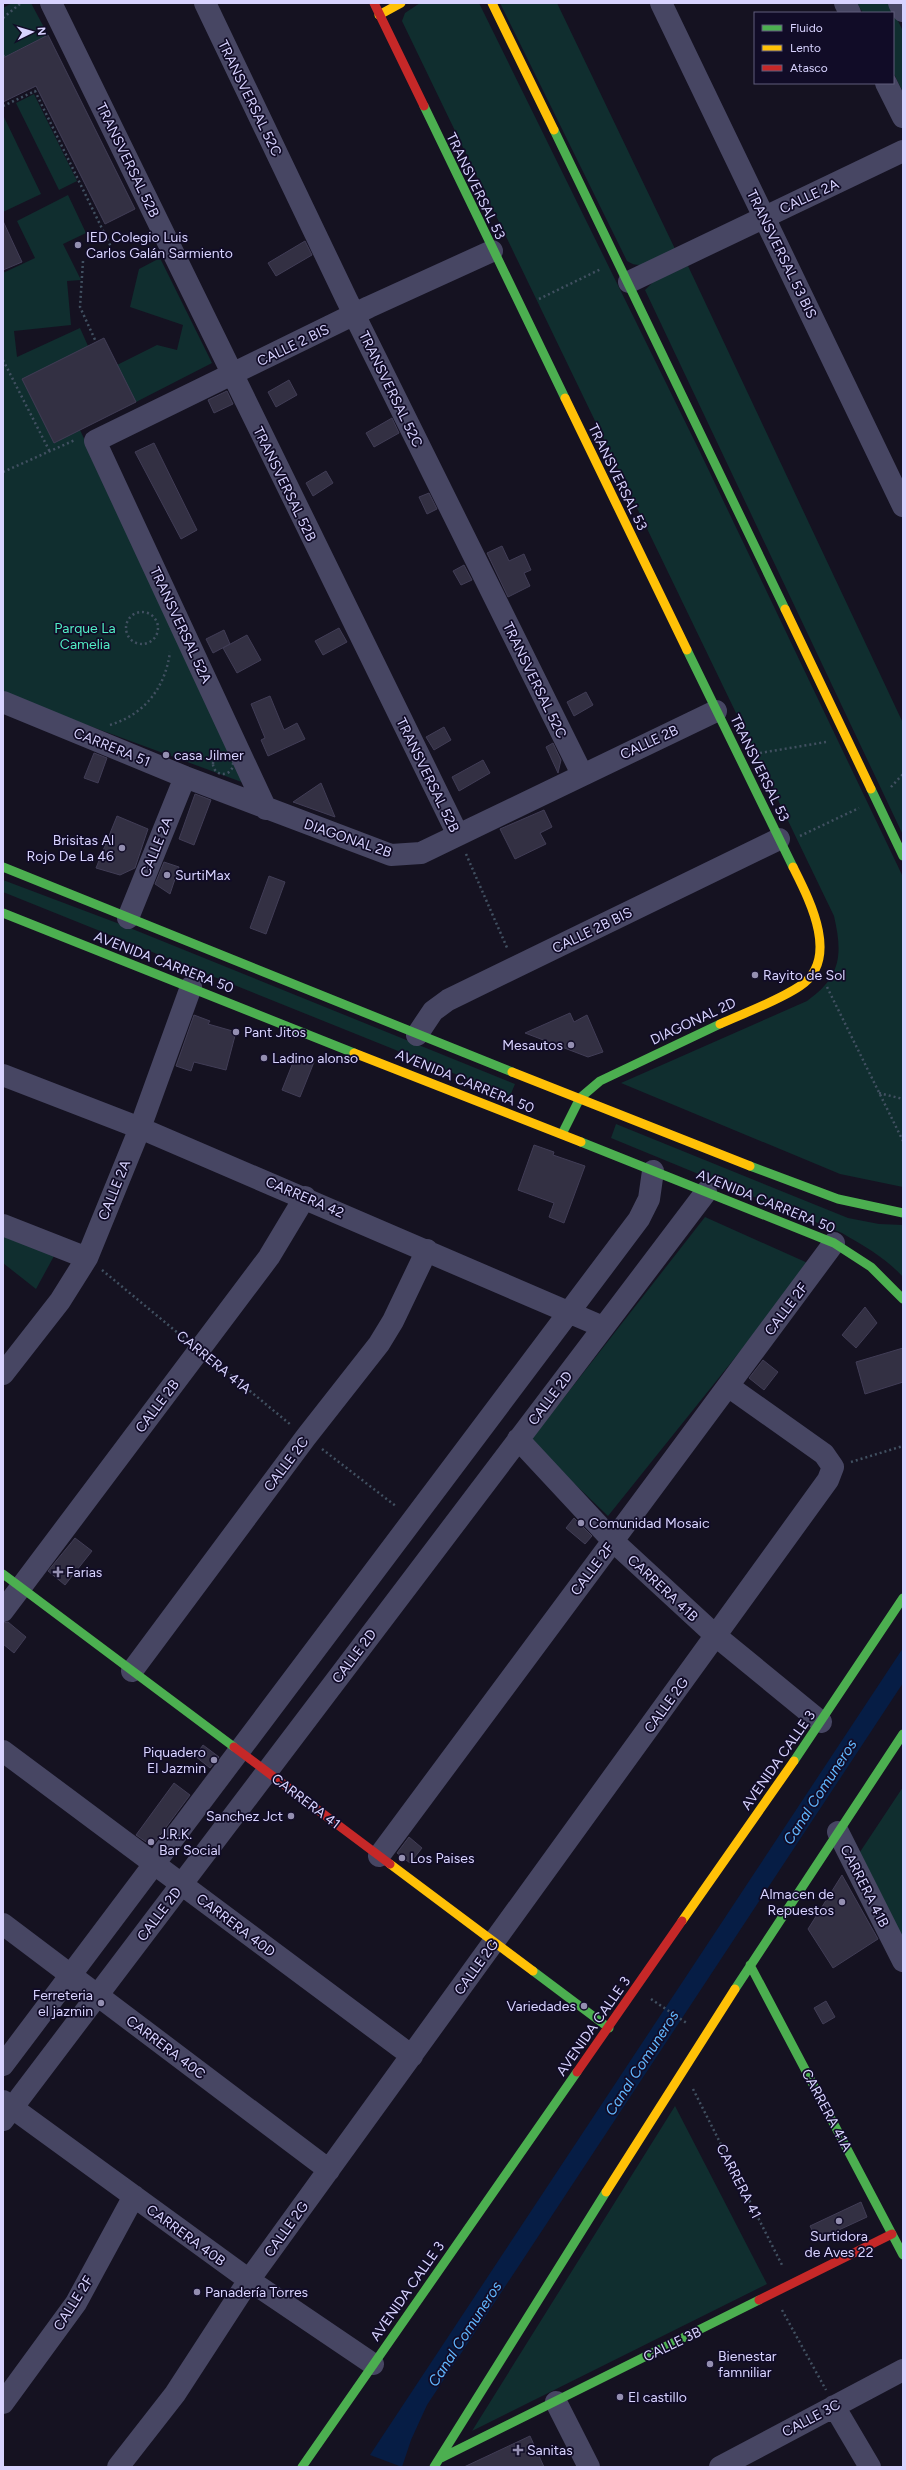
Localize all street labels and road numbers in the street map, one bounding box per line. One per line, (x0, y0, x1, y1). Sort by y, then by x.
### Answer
street label: TRANSVERSAL 52C (214, 37, 285, 159)
street label: TRANSVERSAL 52B (92, 100, 163, 220)
street label: TRANSVERSAL 53 (442, 130, 509, 242)
street label: CALLE 2A (777, 175, 842, 218)
street label: TRANSVERSAL 53 BIS (743, 187, 820, 321)
street label: CALLE 2 BIS (254, 321, 332, 370)
street label: TRANSVERSAL 52C (355, 328, 426, 450)
street label: TRANSVERSAL 53 (584, 421, 651, 533)
street label: TRANSVERSAL 52B (249, 424, 320, 544)
street label: TRANSVERSAL 52A (146, 564, 215, 687)
street label: TRANSVERSAL 52C (499, 619, 570, 741)
street label: TRANSVERSAL 53 (726, 712, 793, 824)
street label: TRANSVERSAL 52B (392, 715, 463, 835)
street label: CALLE 2B (617, 722, 681, 763)
street label: CARRERA 51 (71, 724, 153, 771)
street label: CALLE 2A (137, 814, 176, 880)
street label: DIAGONAL 2B (302, 816, 394, 861)
street label: CALLE 2B BIS (550, 904, 635, 957)
street label: AVENIDA CARRERA 50 (92, 928, 236, 997)
street label: DIAGONAL 2D (648, 994, 739, 1049)
street label: AVENIDA CARRERA 50 (393, 1046, 537, 1117)
street label: CALLE 2A (95, 1157, 134, 1223)
street label: AVENIDA CARRERA 50 (694, 1166, 838, 1237)
street label: CARRERA 42 (263, 1173, 347, 1222)
street label: CALLE 2F (761, 1279, 812, 1339)
street label: CARRERA 41A (173, 1327, 255, 1398)
street label: CALLE 2D (525, 1368, 576, 1429)
street label: CALLE 2B (132, 1376, 183, 1436)
street label: CALLE 2C (260, 1434, 312, 1495)
street label: CALLE 2F (567, 1539, 618, 1599)
street label: CARRERA 41B (624, 1551, 701, 1625)
street label: CALLE 2D (329, 1626, 380, 1687)
street label: CALLE 2G (641, 1674, 692, 1736)
street label: AVENIDA CALLE 3 (738, 1707, 819, 1813)
street label: CARRERA 41 (268, 1770, 343, 1833)
street label: CARRERA 41B (837, 1842, 893, 1930)
street label: CALLE 2D (134, 1884, 185, 1945)
street label: CARRERA 40D (193, 1890, 279, 1961)
street label: CALLE 2G (451, 1936, 502, 1998)
street label: AVENIDA CALLE 3 (553, 1973, 634, 2079)
street label: CARRERA 40C (123, 2012, 209, 2083)
street label: CARRERA 41A (798, 2066, 856, 2155)
street label: CARRERA 41 (712, 2141, 765, 2221)
street label: CALLE 2G (261, 2198, 312, 2260)
street label: CARRERA 40B (143, 2201, 228, 2270)
street label: AVENIDA CALLE 3 (367, 2238, 448, 2344)
street label: CALLE 2F (50, 2272, 97, 2334)
street label: CALLE 3B (641, 2323, 704, 2366)
street label: CALLE 3C (779, 2396, 843, 2441)

